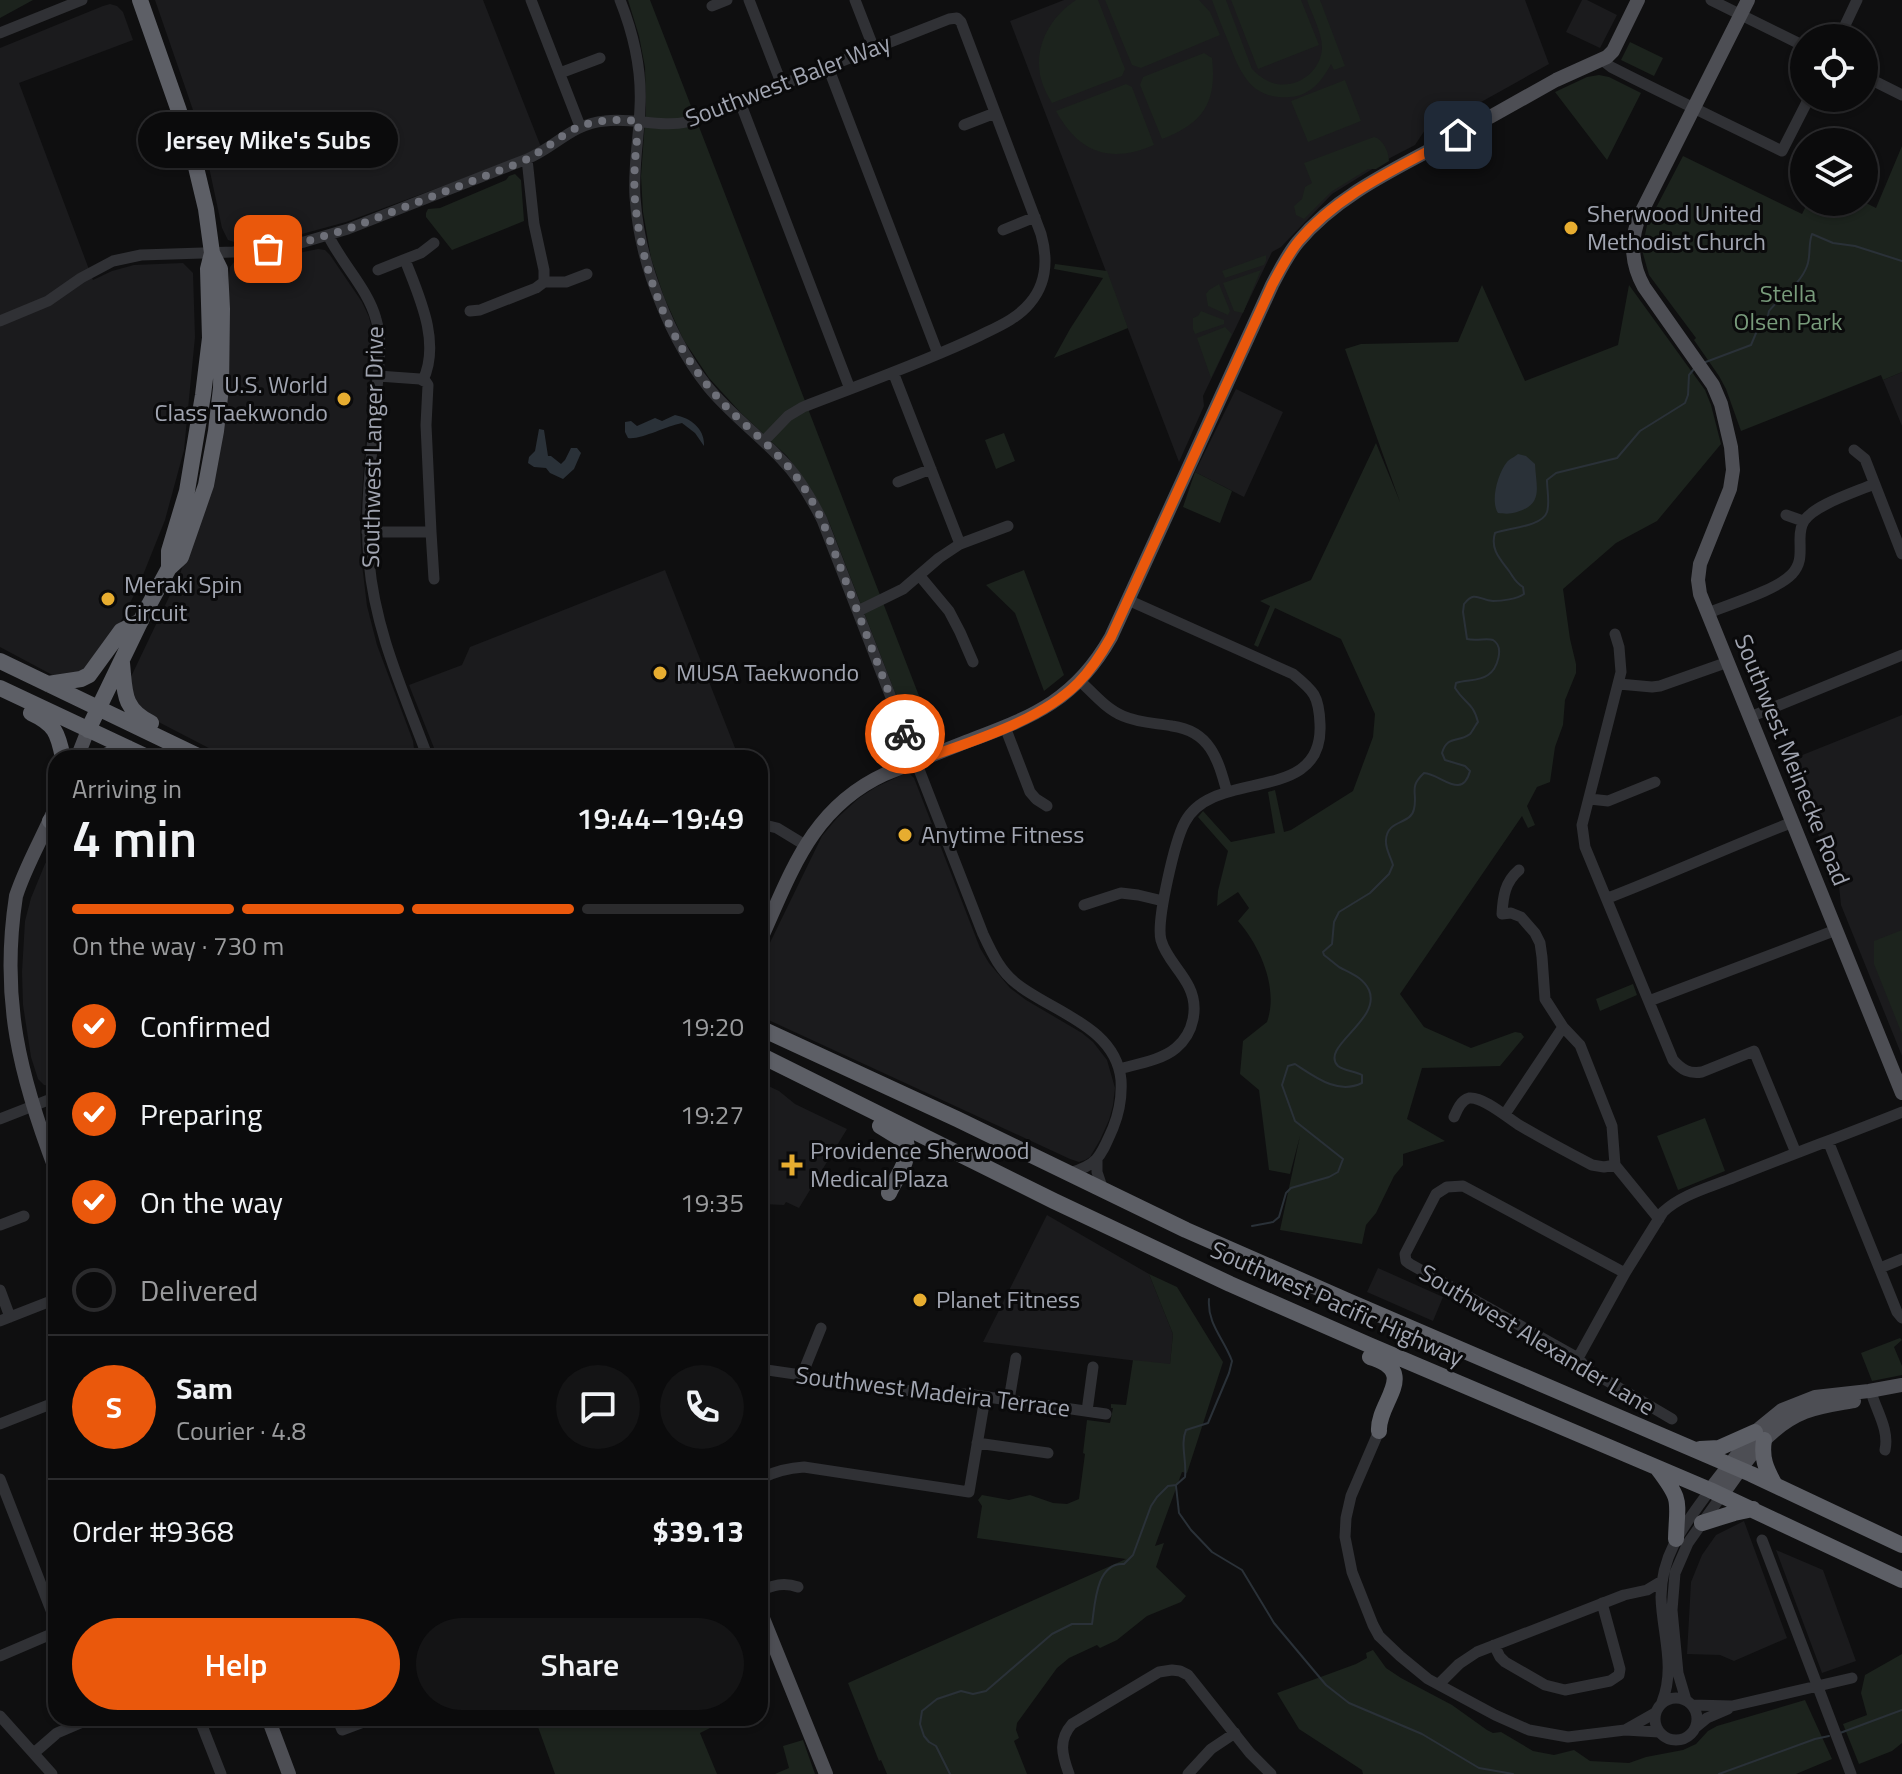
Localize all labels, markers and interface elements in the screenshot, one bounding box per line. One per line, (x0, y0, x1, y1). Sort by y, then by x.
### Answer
street label: Southwest Baler Way (680, 24, 896, 136)
map controls (1790, 24, 1878, 216)
button: locate (1790, 24, 1878, 112)
pin (1424, 101, 1492, 169)
callout: Jersey Mike's Subs (138, 113, 398, 169)
icon: home (1436, 113, 1480, 157)
text: Jersey Mike's Subs (165, 120, 371, 159)
button: layers (1790, 128, 1878, 216)
place label: Sherwood United Methodist Church (1587, 195, 1766, 259)
pin (234, 215, 302, 283)
marker: Sherwood United Methodist Church (1562, 219, 1580, 237)
icon: bag (246, 227, 290, 271)
park label: Stella Olsen Park (1734, 275, 1843, 339)
street label: Southwest Langer Drive (352, 326, 392, 568)
place label: U.S. World Class Taekwondo (155, 366, 328, 430)
marker: U.S. World Class Taekwondo (335, 390, 353, 408)
place label: Meraki Spin Circuit (124, 566, 242, 630)
marker: Meraki Spin Circuit (99, 590, 117, 608)
street label: Southwest Meinecke Road (1726, 629, 1860, 891)
place label: MUSA Taekwondo (676, 654, 859, 690)
marker: MUSA Taekwondo (651, 664, 669, 682)
courier (865, 694, 945, 774)
icon: bike (883, 712, 927, 756)
text: Arriving in (72, 769, 182, 808)
text: 19:44–19:49 (577, 795, 744, 841)
text: 4 min (72, 798, 197, 877)
place label: Anytime Fitness (921, 816, 1084, 852)
marker: Anytime Fitness (896, 826, 914, 844)
text: On the way · 730 m (72, 926, 284, 965)
text: Confirmed (140, 1003, 271, 1049)
icon: check (72, 1004, 116, 1048)
text: 19:20 (680, 1007, 744, 1046)
text: Preparing (140, 1091, 262, 1137)
icon: check (72, 1092, 116, 1136)
text: 19:27 (680, 1095, 744, 1134)
place label: Providence Sherwood Medical Plaza (810, 1132, 1030, 1196)
marker: Providence Sherwood Medical Plaza (781, 1154, 803, 1176)
text: On the way (140, 1179, 283, 1225)
icon: check (72, 1180, 116, 1224)
text: 19:35 (680, 1183, 744, 1222)
street label: Southwest Pacific Highway (1205, 1231, 1470, 1375)
street label: Southwest Alexander Lane (1413, 1254, 1662, 1424)
text: Delivered (140, 1267, 258, 1313)
place label: Planet Fitness (936, 1281, 1080, 1317)
marker: Planet Fitness (911, 1291, 929, 1309)
street label: Southwest Madeira Terrace (794, 1356, 1072, 1426)
text: Sam (176, 1365, 233, 1411)
button: chat (556, 1365, 640, 1449)
button: phone (660, 1365, 744, 1449)
text: S (106, 1384, 122, 1430)
text: Courier · 4.8 (176, 1411, 306, 1450)
text: Order #9368 (72, 1508, 234, 1554)
text: $39.13 (652, 1508, 744, 1554)
button: Help (72, 1618, 400, 1710)
button: Share (416, 1618, 744, 1710)

